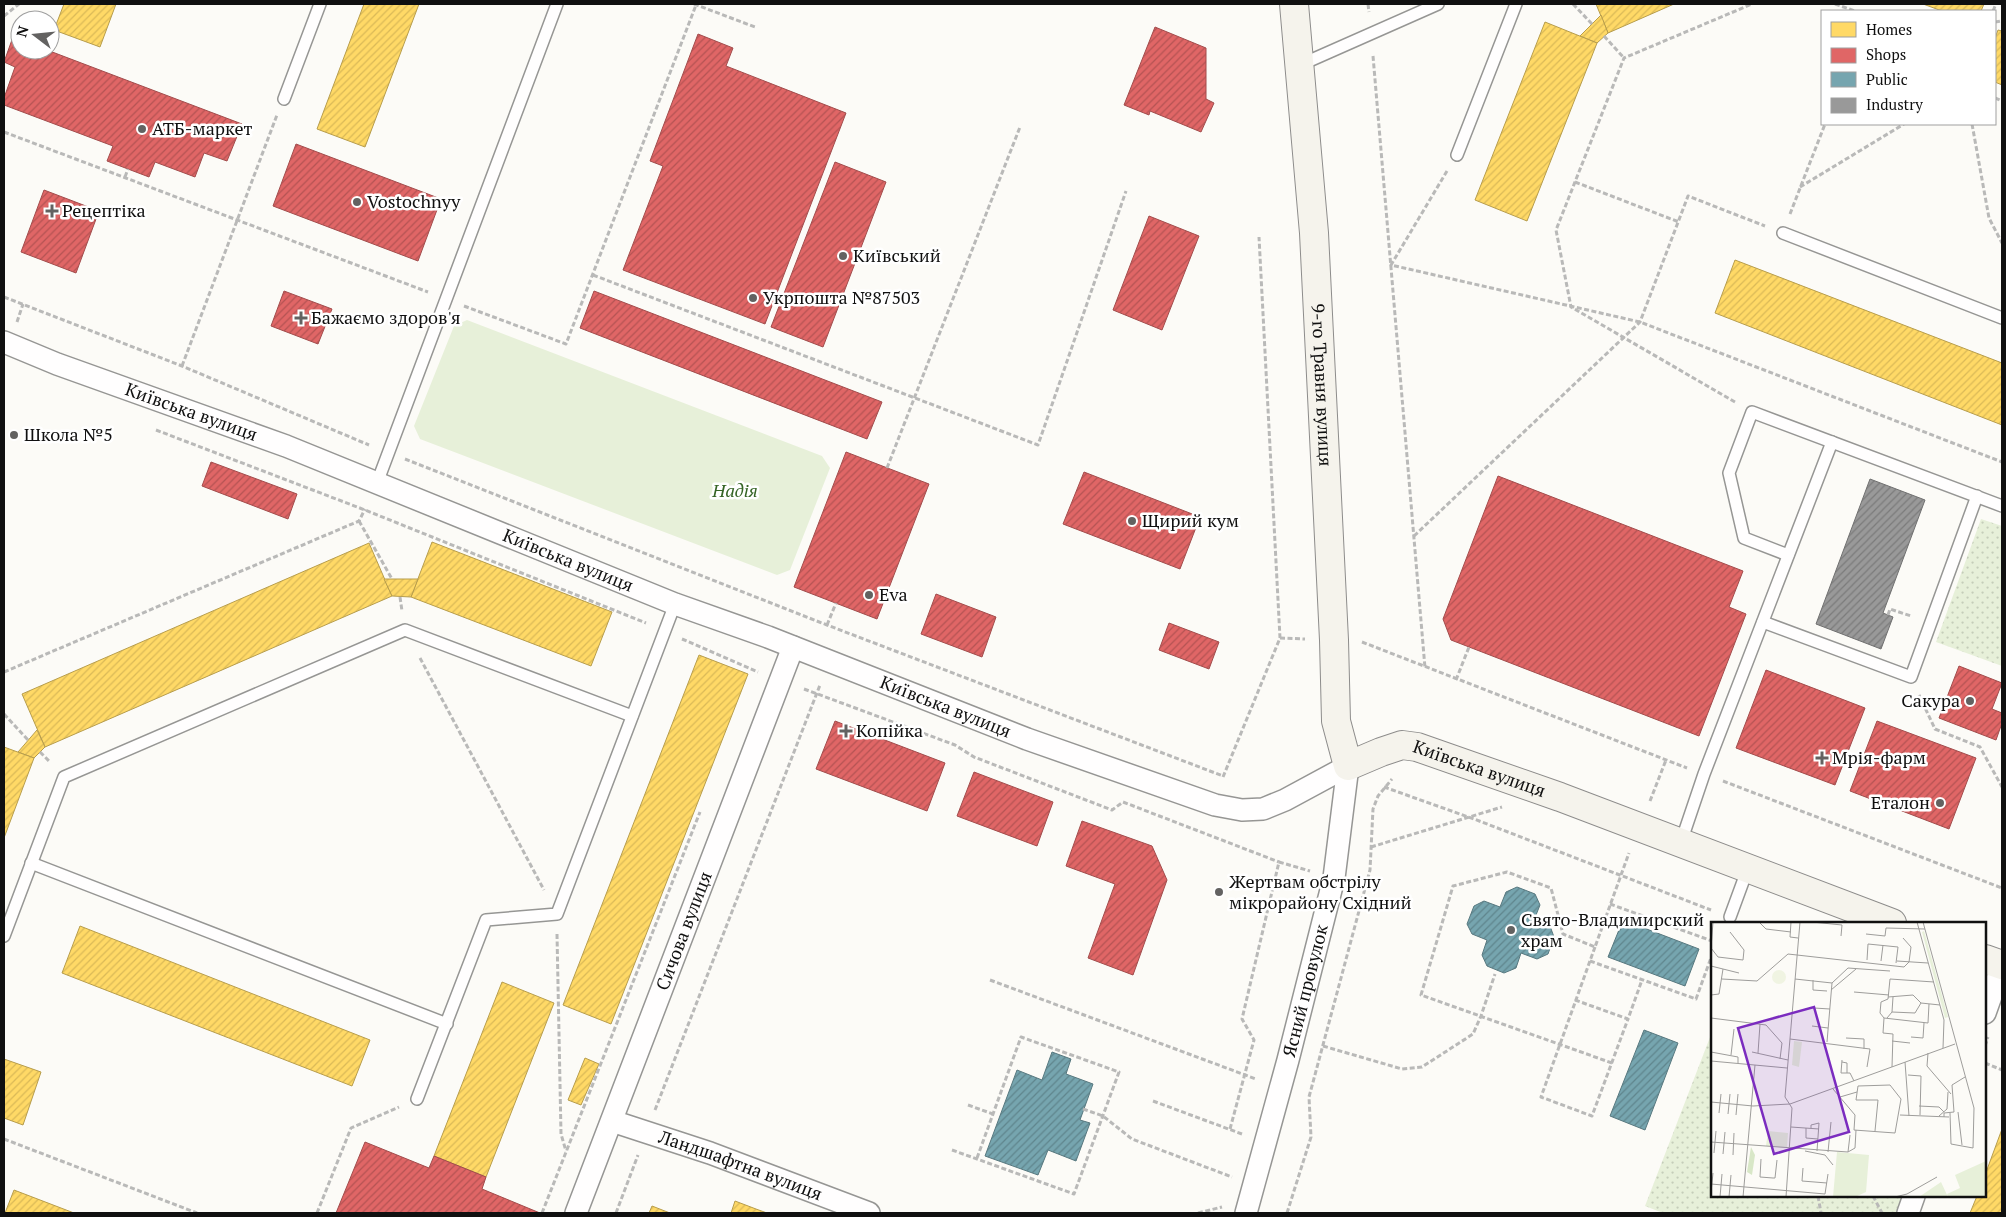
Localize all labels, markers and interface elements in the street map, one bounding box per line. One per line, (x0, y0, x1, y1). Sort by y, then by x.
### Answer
north arrow (10, 10, 60, 60)
legend (1821, 10, 1996, 125)
text: Homes (1866, 19, 1912, 39)
text: N (11, 23, 33, 39)
text: Shops (1866, 44, 1906, 64)
text: Public (1866, 69, 1908, 89)
text: Industry (1866, 94, 1923, 114)
place label: АТБ-маркет (152, 116, 252, 140)
marker: АТБ-маркет (136, 123, 148, 135)
place label: Vostochnyy (367, 189, 461, 213)
marker: Vostochnyy (351, 196, 363, 208)
place label: Рецептіка (62, 198, 146, 222)
marker: Рецептіка (46, 205, 58, 217)
place label: Київський (853, 243, 941, 267)
marker: Київський (837, 250, 849, 262)
place label: Укрпошта №87503 (763, 285, 920, 309)
marker: Укрпошта №87503 (747, 292, 759, 304)
street label: 9-го Травня вулиця (1306, 303, 1338, 467)
place label: Бажаємо здоров'я (311, 305, 461, 329)
marker: Бажаємо здоров'я (295, 312, 307, 324)
street label: Київська вулиця (122, 376, 261, 446)
place label: Школа №5 (24, 422, 113, 446)
marker: Школа №5 (8, 429, 20, 441)
park label: Надія (711, 478, 758, 502)
place label: Щирий кум (1142, 508, 1239, 532)
marker: Щирий кум (1126, 515, 1138, 527)
street label: Київська вулиця (500, 522, 637, 597)
place label: Eva (879, 582, 908, 606)
marker: Eva (863, 589, 875, 601)
street label: Київська вулиця (877, 669, 1015, 743)
place label: Сакура (1901, 688, 1960, 712)
marker: Сакура (1964, 695, 1976, 707)
place label: Копійка (856, 718, 923, 742)
marker: Копійка (840, 725, 852, 737)
street label: Київська вулиця (1410, 734, 1549, 802)
place label: Мрія-фарм (1832, 745, 1926, 769)
marker: Мрія-фарм (1816, 752, 1828, 764)
place label: Еталон (1871, 790, 1930, 814)
marker: Еталон (1934, 797, 1946, 809)
street label: Сичова вулиця (650, 868, 717, 993)
place label: Жертвам обстрілу мікрорайону Східний (1229, 869, 1412, 914)
marker: Жертвам обстрілу мікрорайону Східний (1213, 886, 1225, 898)
place label: Свято-Владимирский храм (1521, 907, 1704, 952)
street label: Ясний провулок (1276, 921, 1333, 1060)
inset map (1711, 922, 1986, 1197)
marker: Свято-Владимирский храм (1505, 924, 1517, 936)
street label: Ландшафтна вулиця (655, 1124, 826, 1205)

